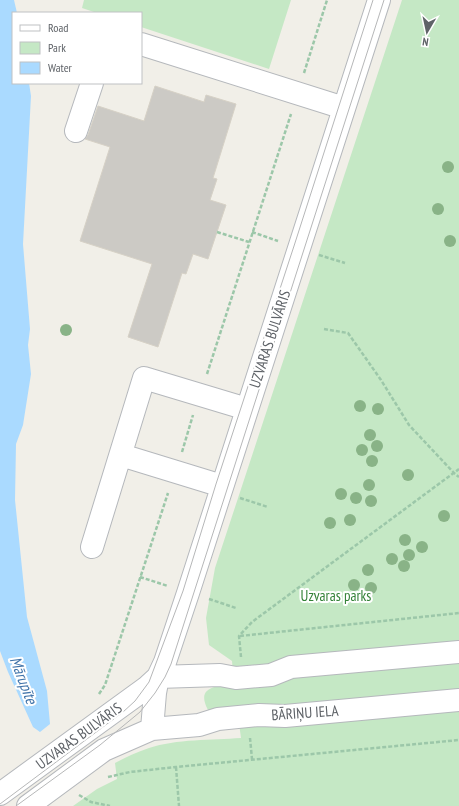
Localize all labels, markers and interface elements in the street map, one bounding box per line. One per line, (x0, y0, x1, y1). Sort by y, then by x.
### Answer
legend (12, 12, 142, 84)
north arrow (407, 12, 447, 52)
text: Road (48, 20, 68, 35)
text: N (421, 34, 429, 49)
text: Park (48, 40, 66, 55)
text: Water (48, 60, 73, 75)
street label: UZVARAS BULVĀRIS (245, 288, 294, 390)
park label: Uzvaras parks (301, 586, 371, 605)
water label: Mārupīte (6, 653, 43, 708)
street label: UZVARAS BULVĀRIS (32, 698, 125, 773)
street label: BĀRIŅU IELA (271, 701, 340, 724)

